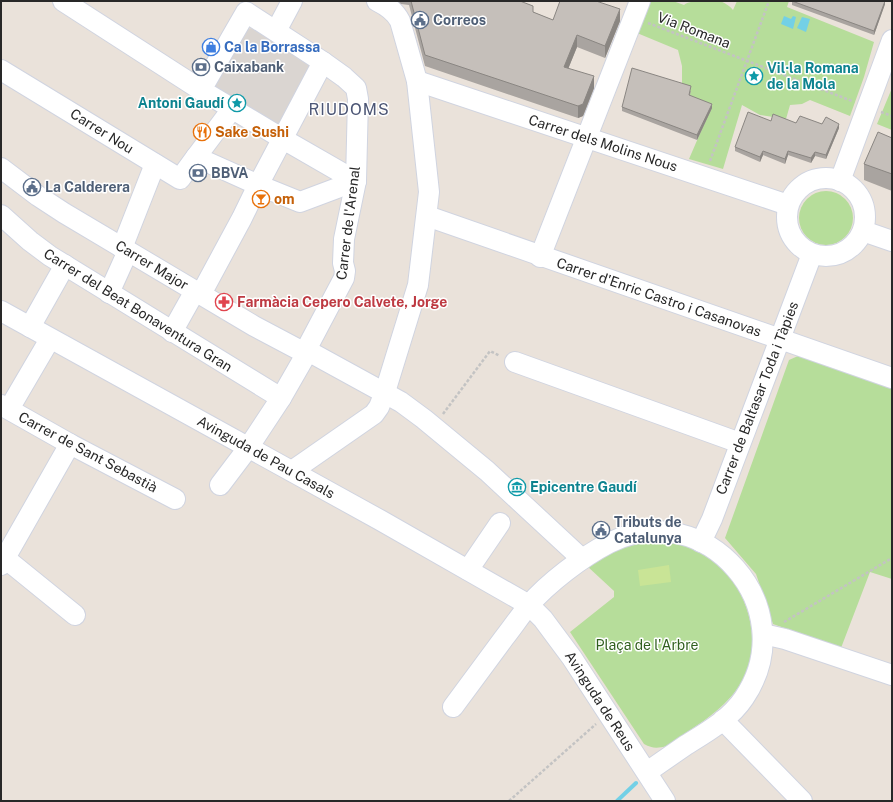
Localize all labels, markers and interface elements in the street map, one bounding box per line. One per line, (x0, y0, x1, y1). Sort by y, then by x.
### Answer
street label: Via Romana (655, 9, 733, 51)
public building icon: Correos (410, 10, 430, 30)
place label: Correos (433, 12, 486, 28)
shop icon: Ca la Borrassa (201, 37, 221, 57)
place label: Ca la Borrassa (224, 39, 320, 55)
bank icon: Caixabank (191, 57, 211, 77)
place label: Caixabank (214, 59, 284, 75)
place label: Vil·la Romana de la Mola (767, 60, 859, 92)
place icon: Vil·la Romana de la Mola (744, 66, 764, 86)
place icon: Antoni Gaudí (227, 93, 247, 113)
place label: Antoni Gaudí (138, 95, 225, 111)
district label: RIUDOMS (308, 100, 390, 119)
street label: Carrer Nou (67, 105, 137, 157)
street label: Carrer dels Molins Nous (527, 111, 679, 175)
restaurant icon: Sake Sushi (192, 122, 212, 142)
place label: Sake Sushi (215, 124, 289, 140)
bank icon: BBVA (188, 163, 208, 183)
place label: BBVA (211, 165, 249, 181)
street label: Carrer de l'Arenal (333, 165, 363, 281)
public building icon: La Calderera (22, 177, 42, 197)
place label: La Calderera (45, 179, 130, 195)
bar icon: om (251, 189, 271, 209)
place label: om (274, 191, 295, 207)
street label: Carrer Major (113, 237, 191, 293)
street label: Carrer del Beat Bonaventura Gran (41, 245, 235, 375)
street label: Carrer d'Enric Castro i Casanovas (555, 254, 763, 340)
pharmacy icon: Farmàcia Cepero Calvete, Jorge (214, 292, 234, 312)
place label: Farmàcia Cepero Calvete, Jorge (237, 294, 447, 310)
street label: Carrer de Baltasar Toda i Tàpies (713, 299, 801, 497)
street label: Carrer de Sant Sebastià (16, 409, 160, 495)
street label: Avinguda de Pau Casals (195, 413, 337, 501)
museum icon: Epicentre Gaudí (507, 477, 527, 497)
place label: Epicentre Gaudí (530, 479, 638, 495)
place label: Tributs de Catalunya (614, 514, 682, 546)
public building icon: Tributs de Catalunya (591, 520, 611, 540)
park label: Plaça de l'Arbre (595, 637, 699, 653)
street label: Avinguda de Reus (562, 648, 638, 754)

